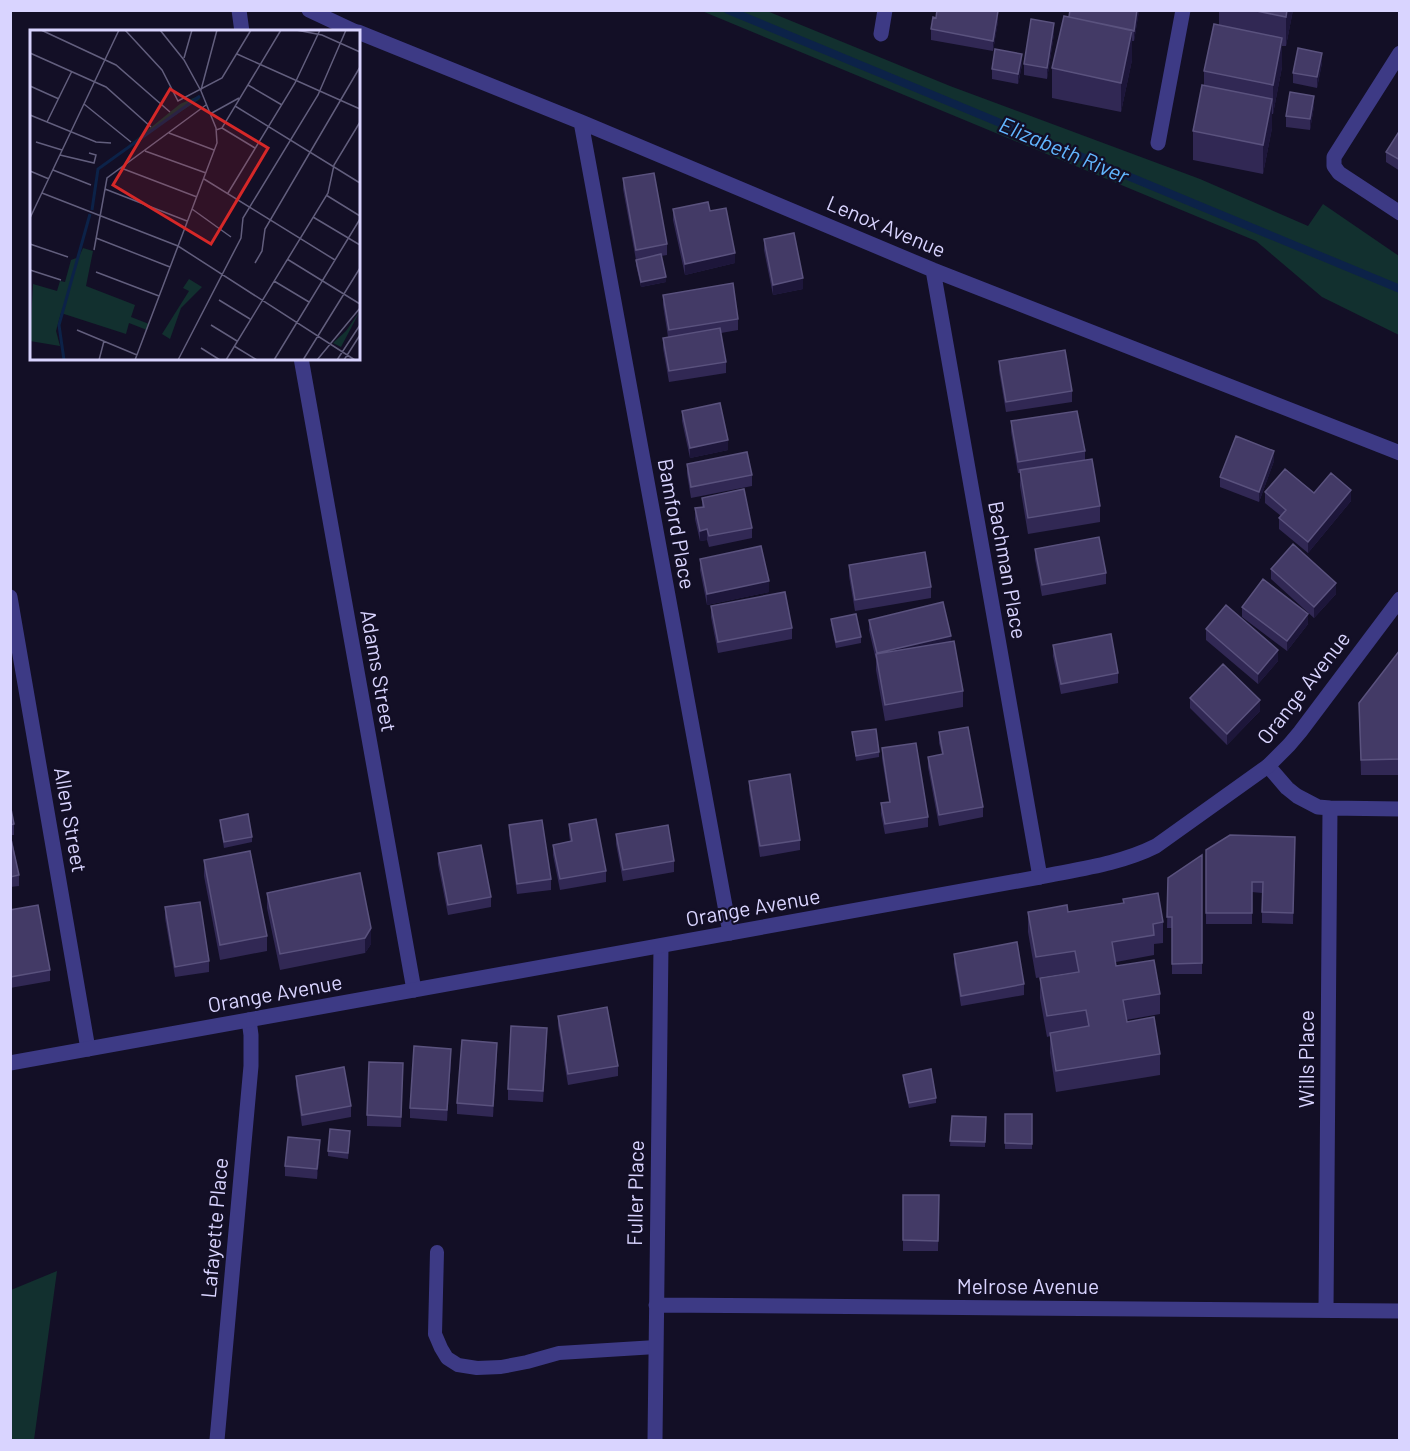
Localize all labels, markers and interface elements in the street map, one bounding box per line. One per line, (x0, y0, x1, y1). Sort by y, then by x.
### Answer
inset map (30, 30, 360, 360)
water label: Elizabeth River (996, 110, 1134, 189)
street label: Lenox Avenue (824, 189, 950, 262)
street label: Bamford Place (654, 456, 701, 591)
street label: Bachman Place (984, 499, 1033, 641)
street label: Adams Street (356, 608, 403, 734)
street label: Orange Avenue (1251, 626, 1355, 748)
street label: Allen Street (50, 765, 93, 874)
street label: Orange Avenue (684, 882, 822, 931)
street label: Orange Avenue (206, 968, 344, 1017)
street label: Wills Place (1293, 1010, 1318, 1108)
street label: Fuller Place (621, 1140, 648, 1246)
street label: Lafayette Place (195, 1157, 232, 1299)
street label: Melrose Avenue (957, 1273, 1099, 1298)

